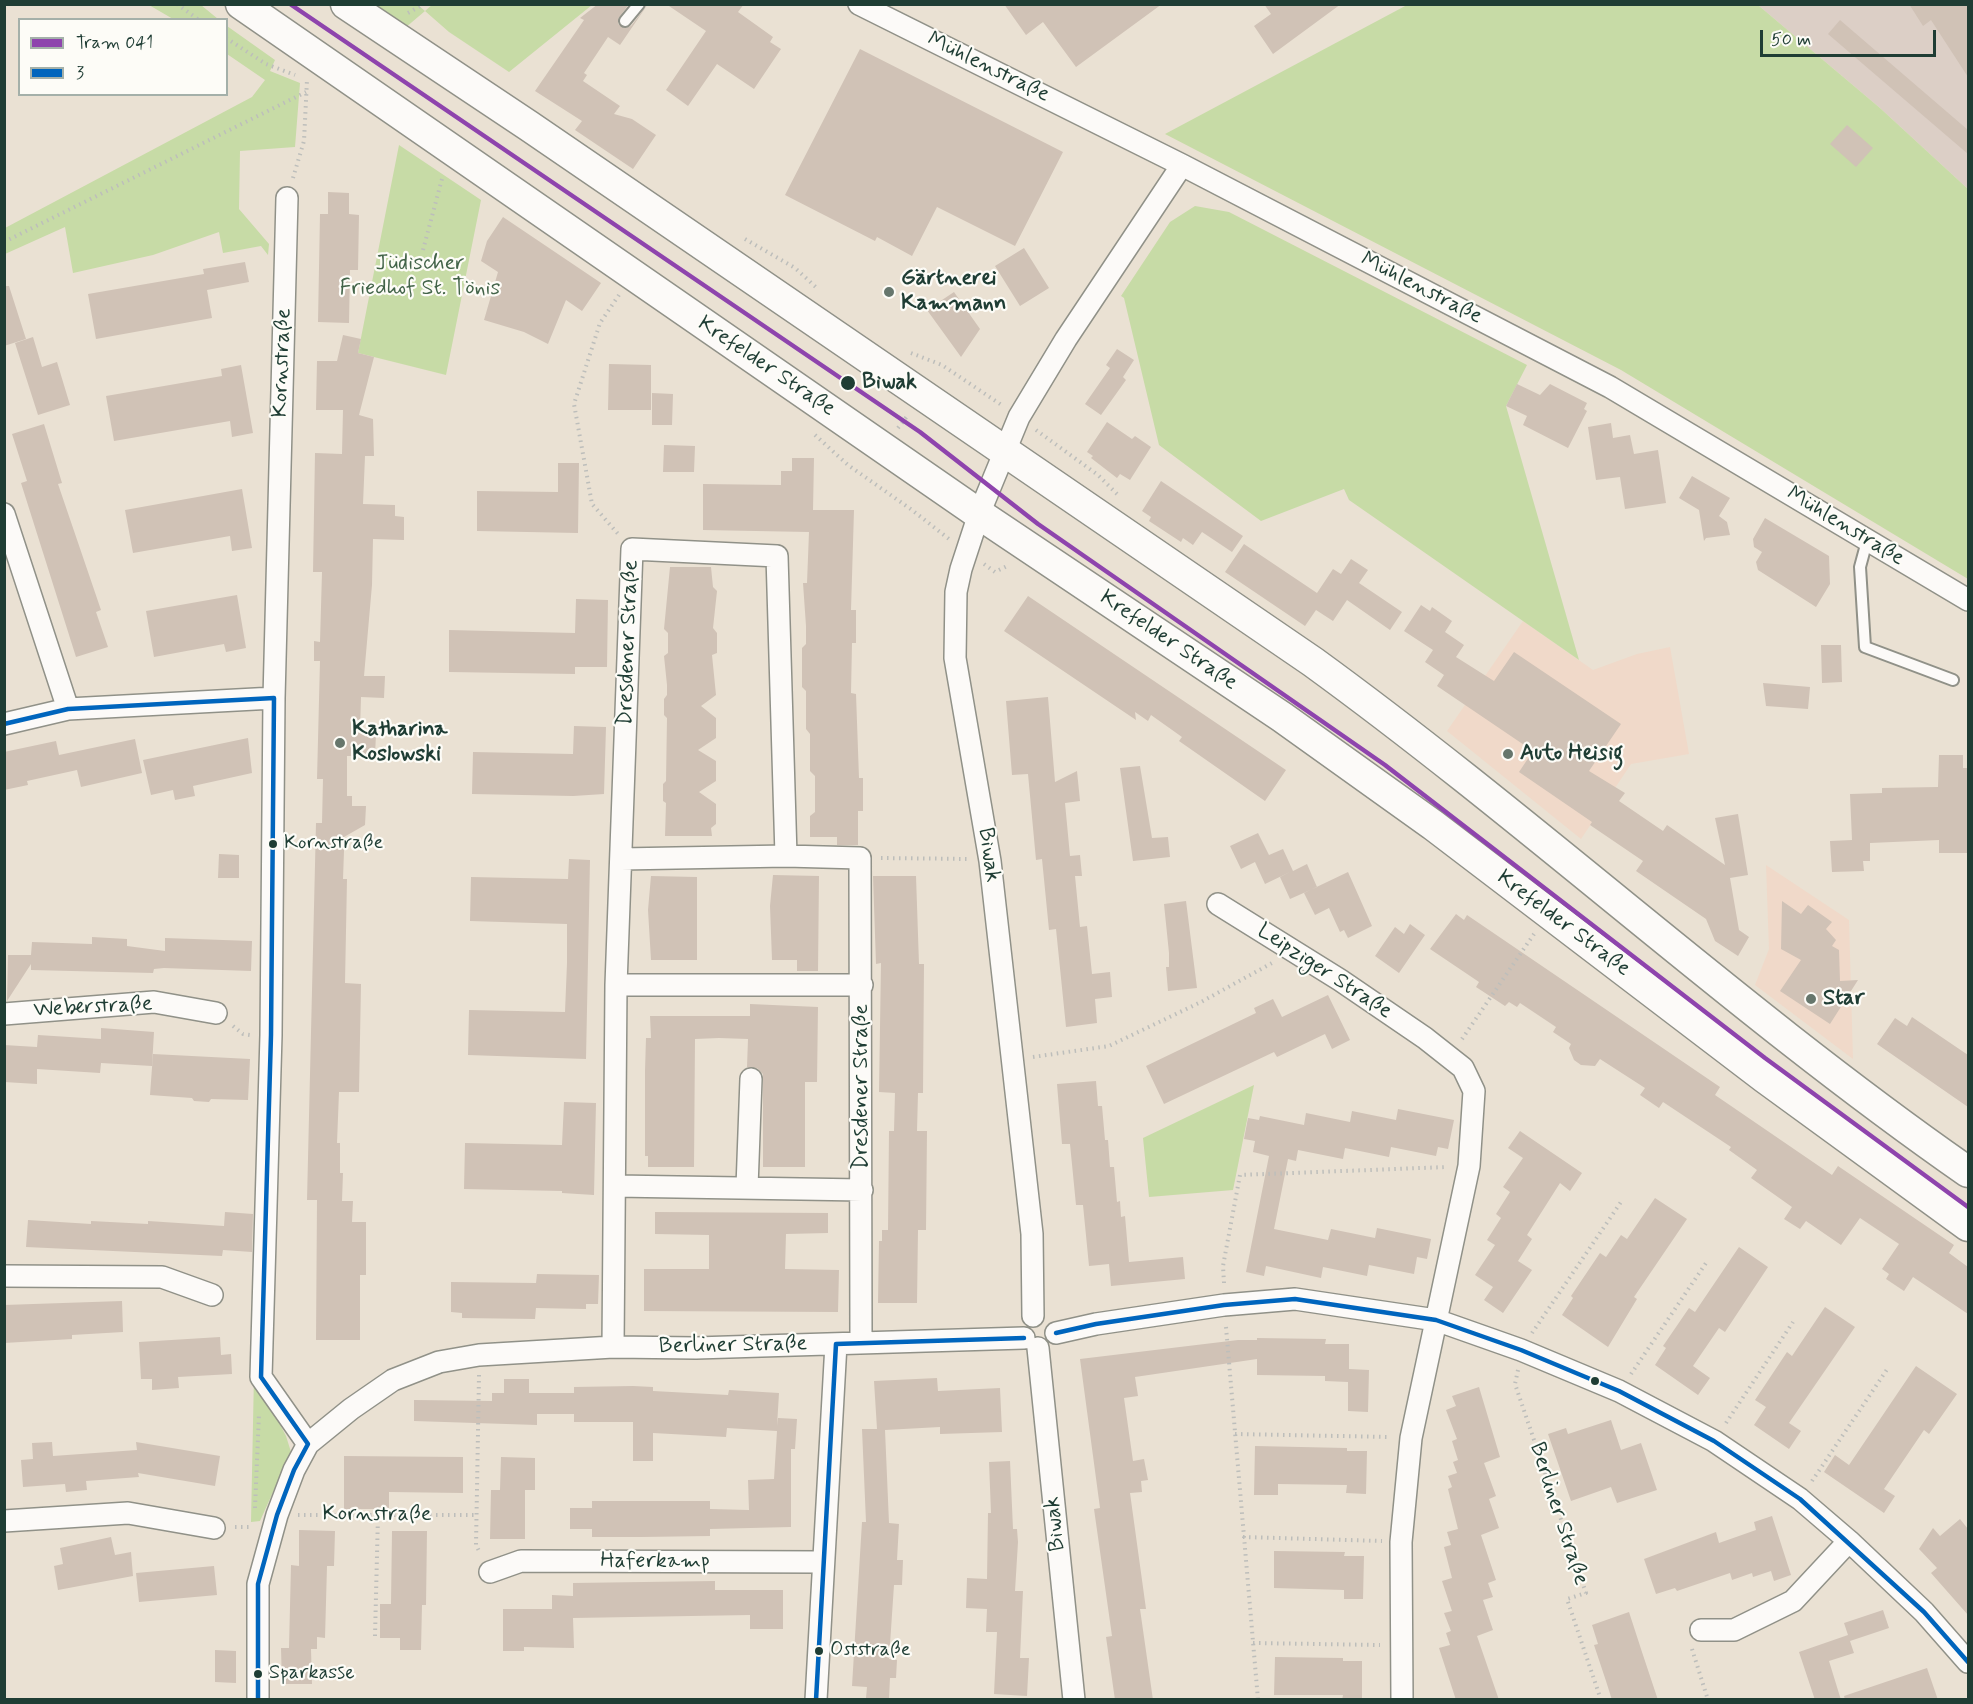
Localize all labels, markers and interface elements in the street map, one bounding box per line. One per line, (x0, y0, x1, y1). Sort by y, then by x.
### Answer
legend (18, 18, 228, 96)
scale bar (1763, 18, 1938, 56)
street label: Mühlenstraße (923, 27, 1053, 109)
text: 50 m (1771, 28, 1811, 52)
text: Tram 041 (76, 31, 153, 55)
text: 3 (76, 61, 84, 85)
street label: Mühlenstraße (1356, 247, 1486, 331)
park label: Jüdischer Friedhof St. Tönis (340, 251, 500, 302)
place label: Gärtnerei Kammann (901, 266, 1006, 318)
marker: Gärtnerei Kammann (882, 285, 896, 299)
street label: Kornstraße (268, 308, 298, 418)
street label: Krefelder Straße (692, 311, 840, 423)
place label: Biwak (862, 370, 917, 396)
marker: Biwak (839, 374, 857, 392)
street label: Mühlenstraße (1781, 482, 1909, 572)
street label: Dresdener Straße (613, 559, 645, 727)
street label: Krefelder Straße (1094, 585, 1242, 697)
place label: Katharina Koslowski (352, 717, 448, 768)
marker: Katharina Koslowski (333, 736, 347, 750)
place label: Auto Heisig (1520, 741, 1623, 767)
marker: Auto Heisig (1501, 747, 1515, 761)
street label: Biwak (971, 826, 1005, 884)
place label: Kornstraße (284, 832, 383, 856)
marker: Kornstraße (267, 838, 279, 850)
street label: Krefelder Straße (1491, 865, 1635, 983)
street label: Leipziger Straße (1251, 918, 1397, 1026)
place label: Star (1823, 986, 1865, 1012)
street label: Weberstraße (33, 992, 153, 1024)
marker: Star (1804, 992, 1818, 1006)
street label: Dresdener Straße (849, 1004, 875, 1170)
street label: Berliner Straße (659, 1332, 807, 1360)
unlabelled marker (1589, 1375, 1601, 1387)
street label: Berliner Straße (1522, 1439, 1594, 1589)
street label: Biwak (1040, 1495, 1072, 1553)
street label: Kornstraße (322, 1502, 432, 1528)
street label: Haferkamp (600, 1549, 710, 1575)
place label: Oststraße (830, 1639, 911, 1663)
marker: Oststraße (813, 1645, 825, 1657)
place label: Sparkasse (269, 1662, 355, 1686)
marker: Sparkasse (252, 1668, 264, 1680)

